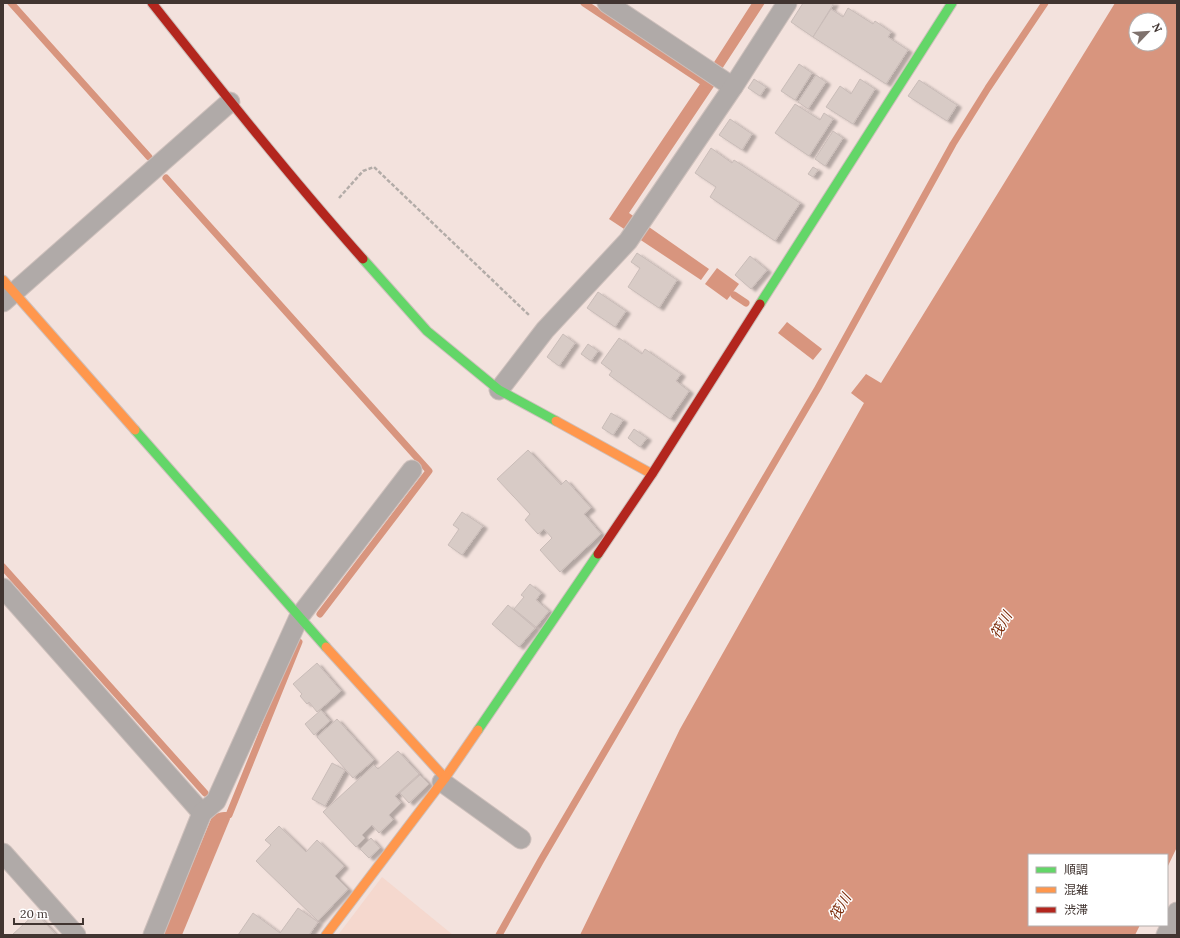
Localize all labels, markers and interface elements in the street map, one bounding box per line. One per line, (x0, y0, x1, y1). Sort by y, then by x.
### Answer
north arrow (1128, 12, 1168, 52)
text: N (1149, 21, 1165, 35)
water label: 筏川 (986, 607, 1017, 642)
legend (1028, 854, 1168, 926)
text: 順調 (1064, 862, 1088, 877)
text: 混雑 (1064, 882, 1088, 897)
water label: 筏川 (825, 889, 856, 924)
scale bar (14, 900, 83, 926)
text: 渋滞 (1064, 902, 1088, 917)
text: 20 m (20, 906, 48, 921)

